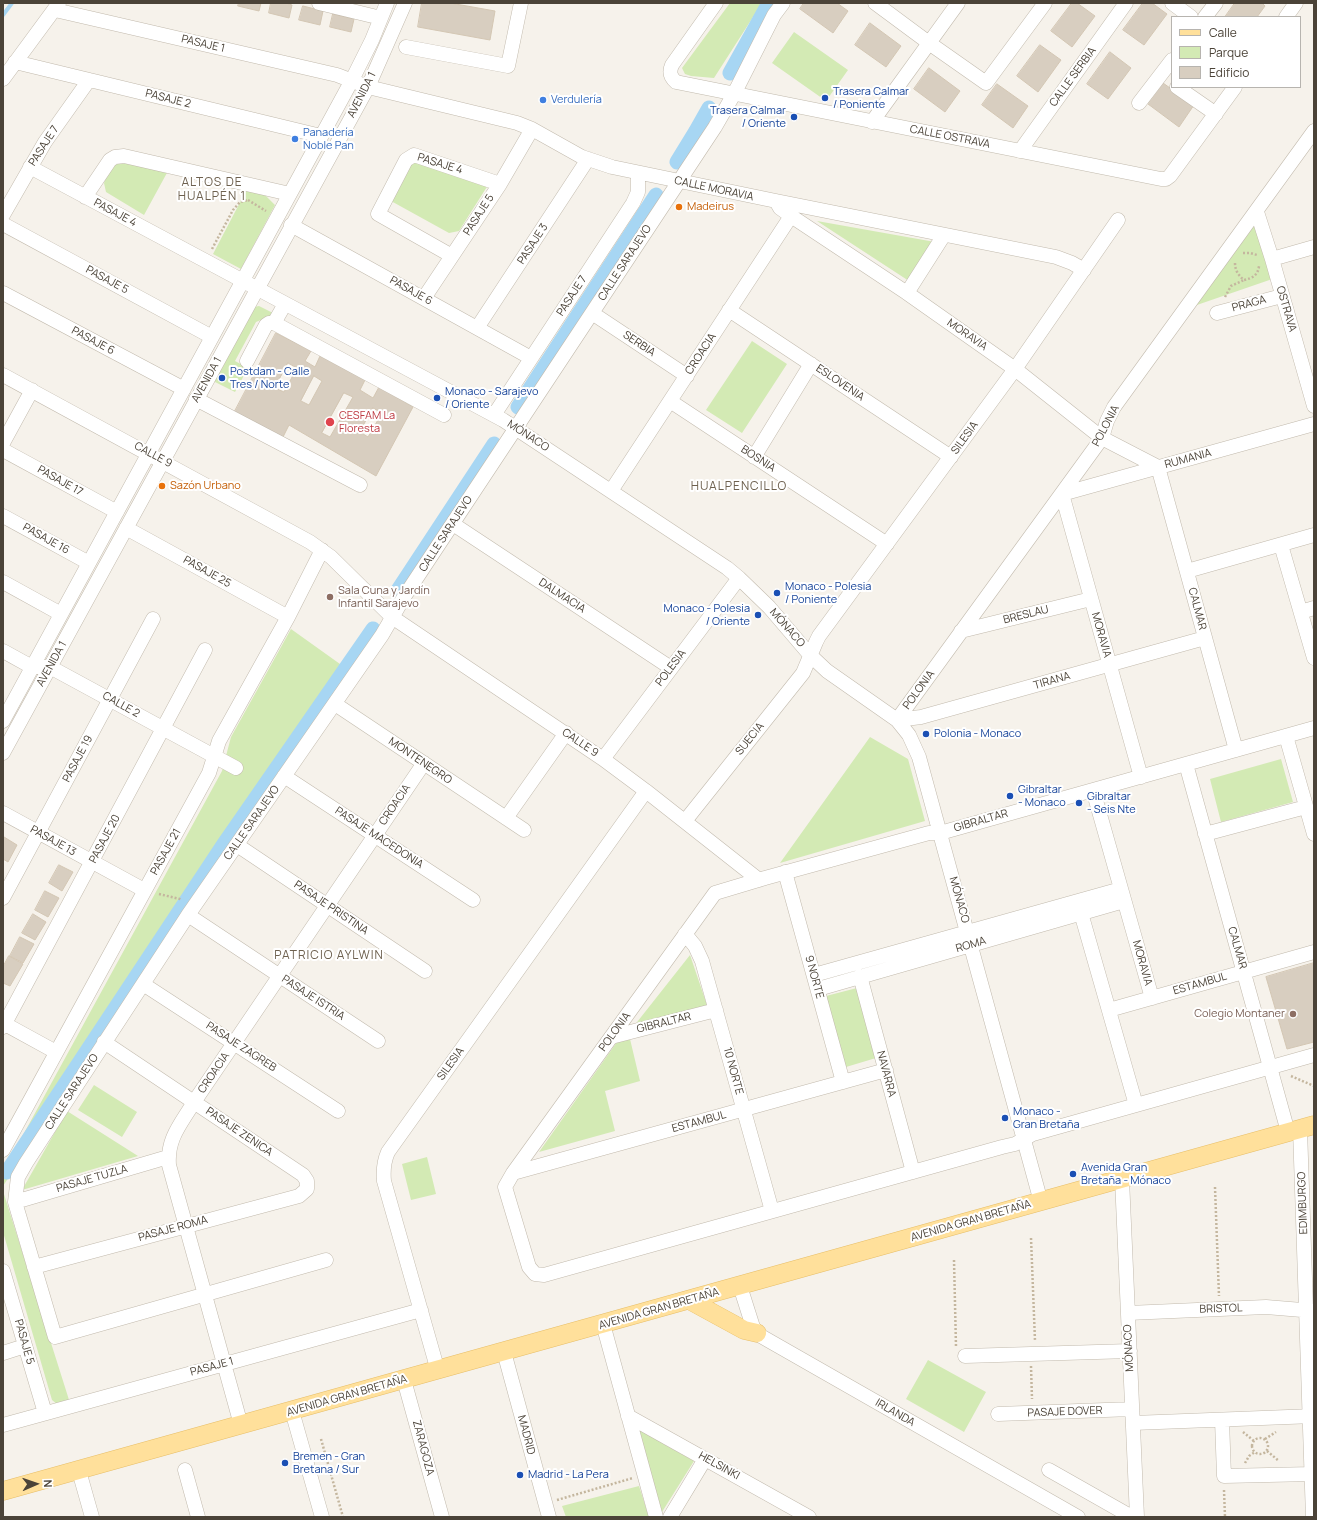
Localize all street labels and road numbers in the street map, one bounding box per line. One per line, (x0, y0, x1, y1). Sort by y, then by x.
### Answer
street label: PASAJE 1 (180, 33, 226, 55)
street label: CALLE SERBIA (1047, 45, 1099, 109)
street label: AVENIDA 1 (345, 70, 379, 120)
street label: PASAJE 2 (144, 87, 192, 111)
street label: PASAJE 7 (26, 123, 62, 169)
street label: CALLE OSTRAVA (909, 123, 991, 151)
street label: PASAJE 4 (416, 151, 464, 177)
street label: CALLE MORAVIA (673, 174, 755, 204)
street label: PASAJE 5 (461, 192, 497, 238)
street label: PASAJE 4 (91, 196, 139, 230)
street label: PASAJE 3 (515, 221, 551, 267)
street label: CALLE SARAJEVO (596, 223, 654, 303)
street label: PASAJE 5 (83, 263, 131, 297)
street label: PASAJE 7 (554, 273, 590, 319)
street label: PASAJE 6 (387, 274, 435, 308)
street label: OSTRAVA (1273, 284, 1299, 334)
street label: PRAGA (1230, 293, 1268, 315)
street label: MORAVIA (944, 316, 990, 354)
street label: PASAJE 6 (69, 324, 117, 358)
street label: SERBIA (620, 328, 658, 360)
street label: CROACIA (683, 331, 719, 377)
street label: AVENIDA 1 (189, 355, 225, 405)
street label: ESLOVENIA (813, 362, 867, 404)
street label: POLONIA (1090, 403, 1122, 449)
street label: MÓNACO (505, 418, 551, 454)
street label: SILESIA (949, 419, 981, 457)
street label: CALLE 9 (132, 440, 174, 470)
street label: BOSNIA (738, 443, 778, 475)
street label: RUMANIA (1163, 446, 1213, 472)
street label: PASAJE 17 (35, 463, 85, 499)
street label: CALLE SARAJEVO (417, 494, 475, 574)
street label: PASAJE 16 (20, 521, 72, 557)
street label: PASAJE 25 (181, 553, 233, 591)
street label: DALMACIA (536, 576, 588, 616)
street label: CALMAR (1185, 586, 1209, 632)
street label: BRESLAU (1002, 603, 1050, 627)
street label: MÓNACO (766, 606, 808, 650)
street label: MORAVIA (1088, 611, 1114, 659)
street label: AVENIDA 1 (34, 639, 70, 689)
street label: POLESIA (653, 647, 689, 689)
street label: POLONIA (900, 668, 938, 712)
street label: TIRANA (1032, 669, 1072, 693)
street label: CALLE 2 (100, 689, 142, 721)
street label: SUECIA (733, 720, 767, 758)
street label: CALLE 9 (559, 726, 601, 760)
street label: PASAJE 19 (60, 733, 96, 785)
street label: MONTENEGRO (386, 735, 454, 787)
street label: CROACIA (376, 782, 414, 828)
street label: CALLE SARAJEVO (221, 783, 283, 863)
street label: PASAJE MACEDONIA (332, 804, 426, 872)
street label: GIBRALTAR (952, 807, 1010, 835)
street label: PASAJE 20 (87, 812, 123, 866)
street label: PASAJE 13 (28, 823, 78, 859)
street label: PASAJE 21 (148, 827, 184, 877)
street label: MÓNACO (946, 875, 972, 925)
street label: PASAJE PRISTINA (291, 878, 371, 938)
street label: CALMAR (1225, 925, 1249, 971)
street label: ROMA (954, 934, 988, 956)
street label: MORAVIA (1129, 939, 1155, 987)
street label: 9 NORTE (802, 954, 826, 1000)
street label: ESTAMBUL (1172, 970, 1228, 998)
street label: PASAJE ISTRIA (279, 973, 347, 1023)
street label: POLONIA (596, 1010, 634, 1054)
street label: GIBRALTAR (635, 1010, 693, 1036)
street label: PASAJE ZAGREB (203, 1019, 279, 1075)
street label: SILESIA (435, 1045, 467, 1083)
street label: 10 NORTE (720, 1046, 746, 1096)
street label: NAVARRA (873, 1049, 899, 1099)
street label: CROACIA (195, 1050, 233, 1096)
street label: CALLE SARAJEVO (43, 1052, 101, 1132)
street label: PASAJE ZENICA (203, 1105, 275, 1159)
street label: ESTAMBUL (671, 1108, 727, 1136)
street label: PASAJE TUZLA (55, 1162, 129, 1196)
street label: EDIMBURGO (1295, 1171, 1311, 1235)
street label: AVENIDA GRAN BRETAÑA (909, 1197, 1033, 1245)
street label: PASAJE ROMA (137, 1213, 209, 1245)
street label: AVENIDA GRAN BRETAÑA (597, 1285, 721, 1333)
street label: BRISTOL (1199, 1302, 1243, 1316)
street label: PASAJE 5 (11, 1318, 37, 1366)
street label: MÓNACO (1121, 1324, 1137, 1372)
street label: PASAJE 1 (189, 1355, 235, 1379)
street label: AVENIDA GRAN BRETAÑA (285, 1372, 409, 1420)
street label: IRLANDA (873, 1396, 917, 1430)
street label: PASAJE DOVER (1027, 1404, 1103, 1420)
street label: MADRID (514, 1414, 538, 1456)
street label: ZARAGOZA (409, 1419, 437, 1477)
street label: HELSINKI (696, 1449, 742, 1483)

